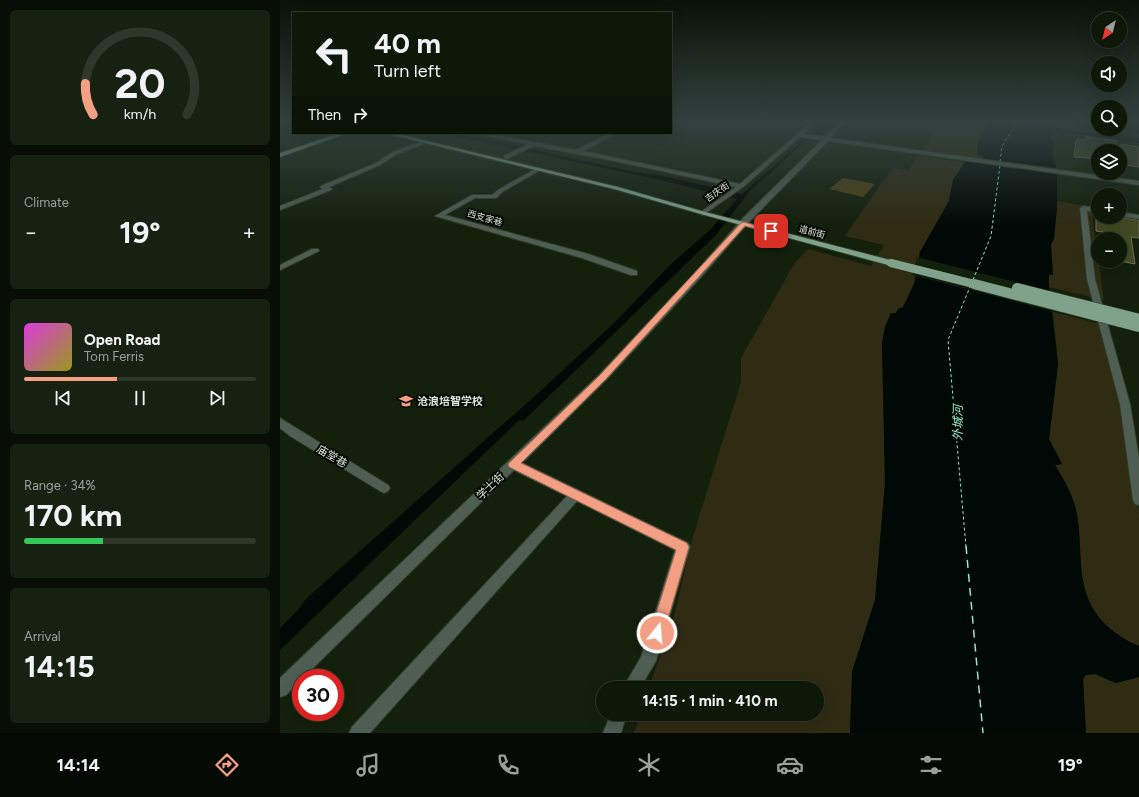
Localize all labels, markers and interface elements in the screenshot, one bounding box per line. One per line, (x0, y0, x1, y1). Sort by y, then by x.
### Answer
north arrow (1091, 12, 1127, 48)
map controls (1091, 12, 1127, 268)
text: 40 m (374, 26, 441, 60)
icon: left (308, 28, 360, 80)
button: sound (1091, 56, 1127, 92)
text: 20 (114, 58, 166, 108)
text: Turn left (374, 60, 441, 82)
button: search (1091, 100, 1127, 136)
icon: right (349, 104, 371, 126)
text: km/h (124, 105, 156, 123)
text: Then (308, 106, 341, 124)
button: layers (1091, 144, 1127, 180)
street label: 吉庆街 (702, 179, 731, 204)
button: + (1091, 188, 1127, 224)
text: Climate (24, 195, 69, 210)
street label: 西支家巷 (466, 207, 504, 228)
text: 19° (119, 214, 161, 251)
pin (754, 214, 788, 248)
text: − (24, 219, 38, 246)
text: + (242, 219, 256, 246)
icon: arrive (760, 220, 782, 242)
street label: 道前街 (798, 223, 827, 240)
button: − (1091, 232, 1127, 268)
text: Open Road (84, 331, 161, 349)
text: Tom Ferris (84, 349, 144, 364)
icon: previous (52, 387, 74, 409)
icon: pause (129, 387, 151, 409)
icon: next (206, 387, 228, 409)
school or university icon: 沧浪培智学校 (398, 393, 414, 409)
place label: 沧浪培智学校 (417, 395, 483, 408)
water label: 外城河 (951, 403, 965, 441)
street label: 庙堂巷 (314, 442, 349, 470)
street label: 学士街 (474, 470, 507, 502)
text: Range · 34% (24, 478, 96, 493)
text: 170 km (24, 497, 122, 534)
position arrow (636, 612, 678, 654)
text: Arrival (24, 629, 61, 644)
text: 14:15 (24, 648, 95, 685)
speed limit sign: 30 (292, 669, 344, 721)
text: 14:15 · 1 min · 410 m (642, 692, 778, 710)
icon: directions (213, 751, 241, 779)
icon: music (354, 751, 382, 779)
icon: phone (494, 751, 522, 779)
icon: climate (635, 751, 663, 779)
icon: car (776, 751, 804, 779)
icon: filters (917, 751, 945, 779)
text: 14:14 (56, 754, 100, 776)
text: 19° (1058, 754, 1083, 776)

